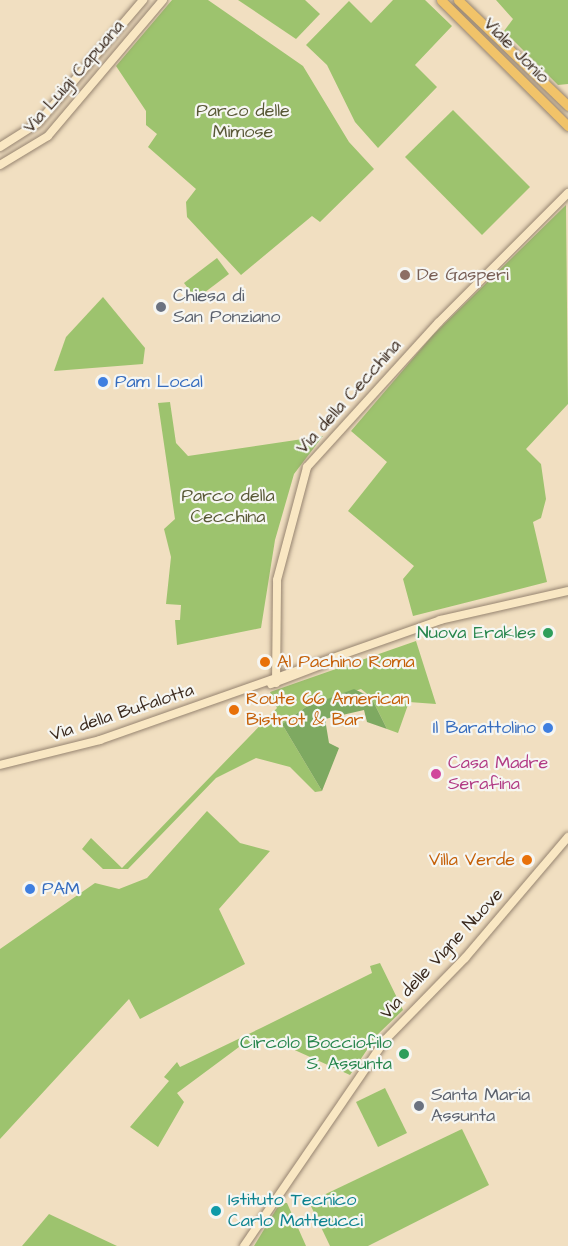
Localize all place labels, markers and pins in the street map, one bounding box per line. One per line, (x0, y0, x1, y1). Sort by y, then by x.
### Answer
place label: De Gasperi (417, 264, 509, 286)
marker: De Gasperi (398, 268, 412, 282)
place label: Chiesa di San Ponziano (173, 286, 280, 328)
marker: Chiesa di San Ponziano (154, 300, 168, 314)
place label: Pam Local (115, 371, 203, 393)
marker: Pam Local (96, 375, 110, 389)
place label: Nuova Erakles (417, 622, 536, 644)
marker: Nuova Erakles (541, 626, 555, 640)
place label: Al Pachino Roma (277, 651, 415, 673)
marker: Al Pachino Roma (258, 655, 272, 669)
place label: Route 66 American Bistrot & Bar (246, 689, 410, 732)
marker: Route 66 American Bistrot & Bar (227, 703, 241, 717)
place label: Il Barattolino (433, 717, 536, 739)
marker: Il Barattolino (541, 721, 555, 735)
place label: Casa Madre Serafina (448, 753, 548, 795)
marker: Casa Madre Serafina (429, 767, 443, 781)
place label: Villa Verde (429, 849, 515, 871)
marker: Villa Verde (520, 853, 534, 867)
place label: PAM (42, 878, 80, 900)
marker: PAM (23, 882, 37, 896)
place label: Circolo Bocciofilo S. Assunta (240, 1033, 392, 1076)
marker: Circolo Bocciofilo S. Assunta (397, 1047, 411, 1061)
place label: Santa Maria Assunta (431, 1085, 530, 1128)
marker: Santa Maria Assunta (412, 1099, 426, 1113)
place label: Istituto Tecnico Carlo Matteucci (228, 1190, 363, 1232)
marker: Istituto Tecnico Carlo Matteucci (209, 1204, 223, 1218)

